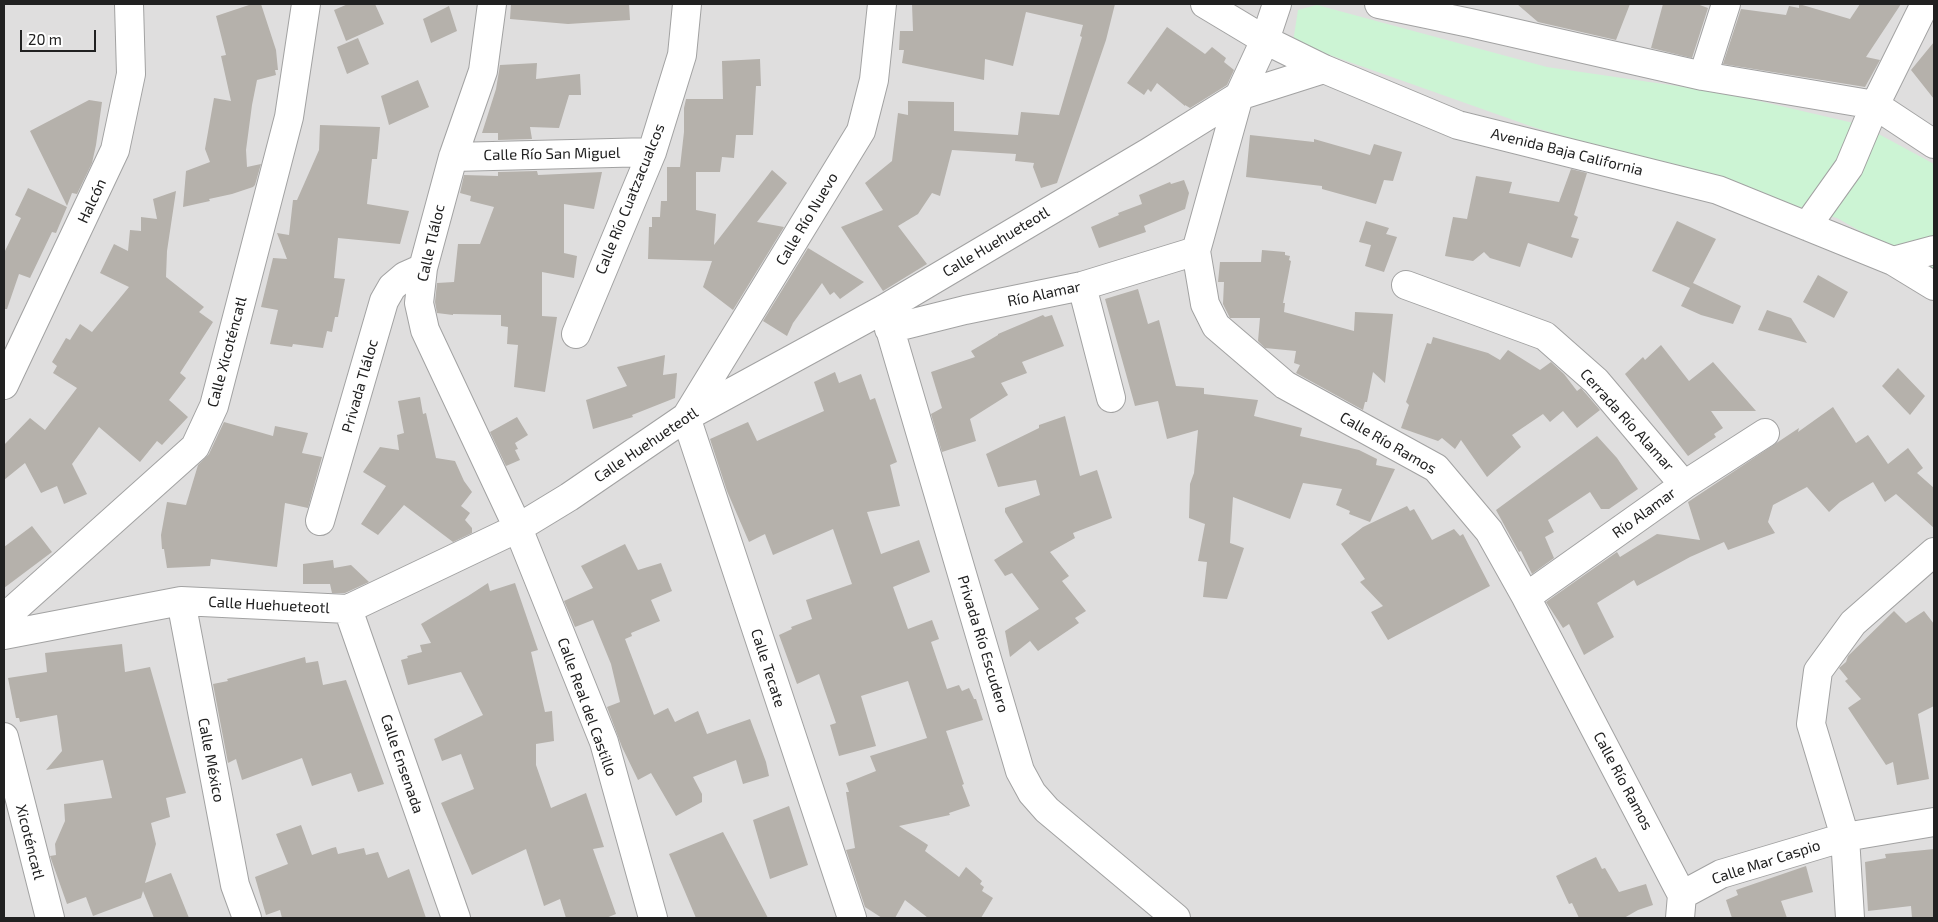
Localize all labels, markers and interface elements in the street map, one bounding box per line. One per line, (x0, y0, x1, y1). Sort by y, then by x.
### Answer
scale bar (22, 20, 99, 52)
text: 20 m (28, 30, 62, 48)
street label: Calle Río Cuatzacualcos (592, 121, 668, 277)
street label: Avenida Baja California (1489, 124, 1645, 180)
street label: Calle Río San Miguel (483, 144, 621, 164)
street label: Calle Río Nuevo (772, 169, 842, 269)
street label: Halcón (74, 176, 110, 226)
street label: Calle Tláloc (413, 203, 449, 283)
street label: Calle Huehueteotl (939, 203, 1053, 281)
street label: Río Alamar (1006, 277, 1082, 311)
street label: Calle Xicoténcatl (204, 295, 250, 409)
street label: Privada Tláloc (338, 337, 382, 435)
street label: Cerrada Río Alamar (1576, 365, 1678, 475)
street label: Calle Huehueteotl (591, 404, 701, 486)
street label: Calle Río Ramos (1336, 408, 1440, 478)
street label: Río Alamar (1609, 484, 1679, 542)
street label: Privada Río Escudero (954, 573, 1012, 715)
street label: Calle Huehueteotl (208, 593, 330, 617)
street label: Calle Tecate (747, 626, 789, 710)
street label: Calle Real del Castillo (554, 635, 620, 779)
street label: Calle Ensenada (377, 712, 427, 816)
street label: Calle México (194, 716, 228, 804)
street label: Calle Río Ramos (1590, 729, 1656, 833)
street label: Xicoténcatl (12, 803, 48, 881)
street label: Calle Mar Caspio (1709, 836, 1823, 888)

